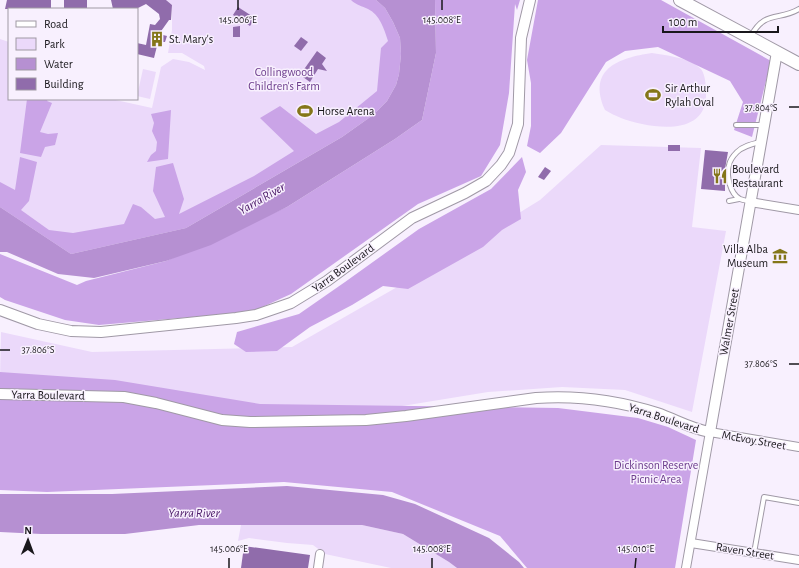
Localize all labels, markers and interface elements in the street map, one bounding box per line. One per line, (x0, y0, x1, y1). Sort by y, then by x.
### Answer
legend (8, 8, 138, 100)
scale bar (663, 8, 778, 34)
text: 145.006°E (219, 15, 257, 25)
text: 145.008°E (423, 15, 461, 25)
text: 100 m (669, 16, 697, 28)
text: Road (44, 18, 68, 30)
building icon: St. Mary's (148, 30, 166, 48)
place label: St. Mary's (169, 33, 213, 46)
text: Park (44, 38, 65, 50)
text: Water (44, 58, 73, 70)
park label: Collingwood Children's Farm (248, 66, 320, 92)
text: Building (44, 78, 84, 90)
place label: Sir Arthur Rylah Oval (665, 82, 714, 109)
sports icon: Sir Arthur Rylah Oval (644, 86, 662, 104)
sports icon: Horse Arena (296, 102, 314, 120)
text: 37.804°S (744, 103, 778, 113)
place label: Horse Arena (317, 105, 375, 117)
place label: Boulevard Restaurant (732, 163, 783, 189)
restaurant icon: Boulevard Restaurant (711, 167, 729, 185)
water label: Yarra River (236, 180, 288, 217)
street label: Yarra Boulevard (310, 242, 376, 294)
place label: Villa Alba Museum (723, 243, 768, 269)
museum icon: Villa Alba Museum (771, 247, 789, 265)
street label: Walmer Street (717, 287, 741, 356)
text: 37.806°S (22, 345, 55, 355)
text: 37.806°S (745, 359, 778, 369)
street label: Yarra Boulevard (11, 388, 85, 402)
street label: Yarra Boulevard (627, 401, 701, 435)
street label: McEvoy Street (721, 428, 787, 453)
park label: Dickinson Reserve Picnic Area (614, 459, 698, 485)
water label: Yarra River (168, 507, 220, 520)
north arrow (8, 520, 48, 560)
text: N (24, 525, 32, 536)
street label: Raven Street (715, 540, 775, 562)
text: 145.006°E (210, 544, 248, 554)
text: 145.008°E (413, 544, 451, 554)
text: 145.010°E (618, 544, 654, 554)

